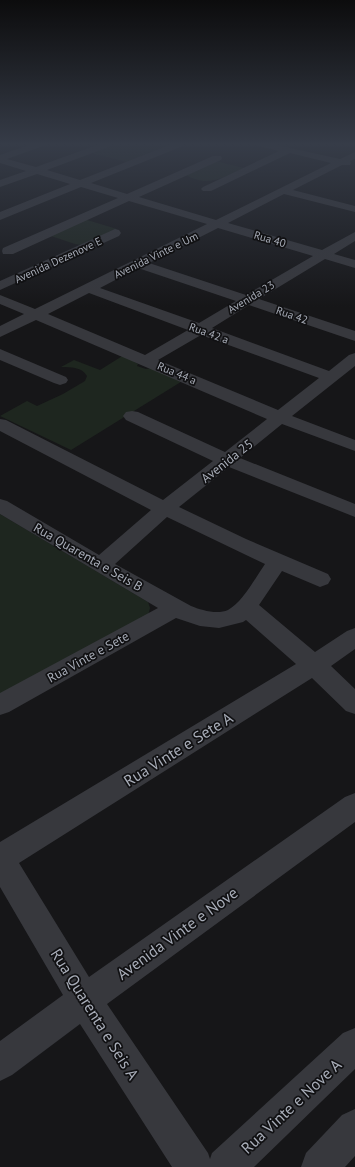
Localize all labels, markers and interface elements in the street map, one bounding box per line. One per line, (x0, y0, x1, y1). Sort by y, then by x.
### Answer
street label: Rua 40 (252, 228, 288, 250)
street label: Avenida Vinte e Um (112, 229, 200, 281)
street label: Avenida Dezenove E (12, 234, 104, 286)
street label: Avenida 23 (225, 278, 277, 316)
street label: Rua 42 (274, 303, 310, 327)
street label: Rua 42 a (187, 319, 231, 347)
street label: Rua 44 a (155, 359, 199, 387)
street label: Avenida 25 (198, 435, 256, 487)
street label: Rua Quarenta e Seis B (31, 519, 145, 595)
street label: Rua Vinte e Sete (44, 628, 132, 686)
street label: Rua Vinte e Sete A (120, 707, 237, 791)
street label: Avenida Vinte e Nove (113, 882, 241, 984)
street label: Rua Quarenta e Seis A (47, 945, 144, 1084)
street label: Rua Vinte e Nove A (237, 1054, 346, 1158)

